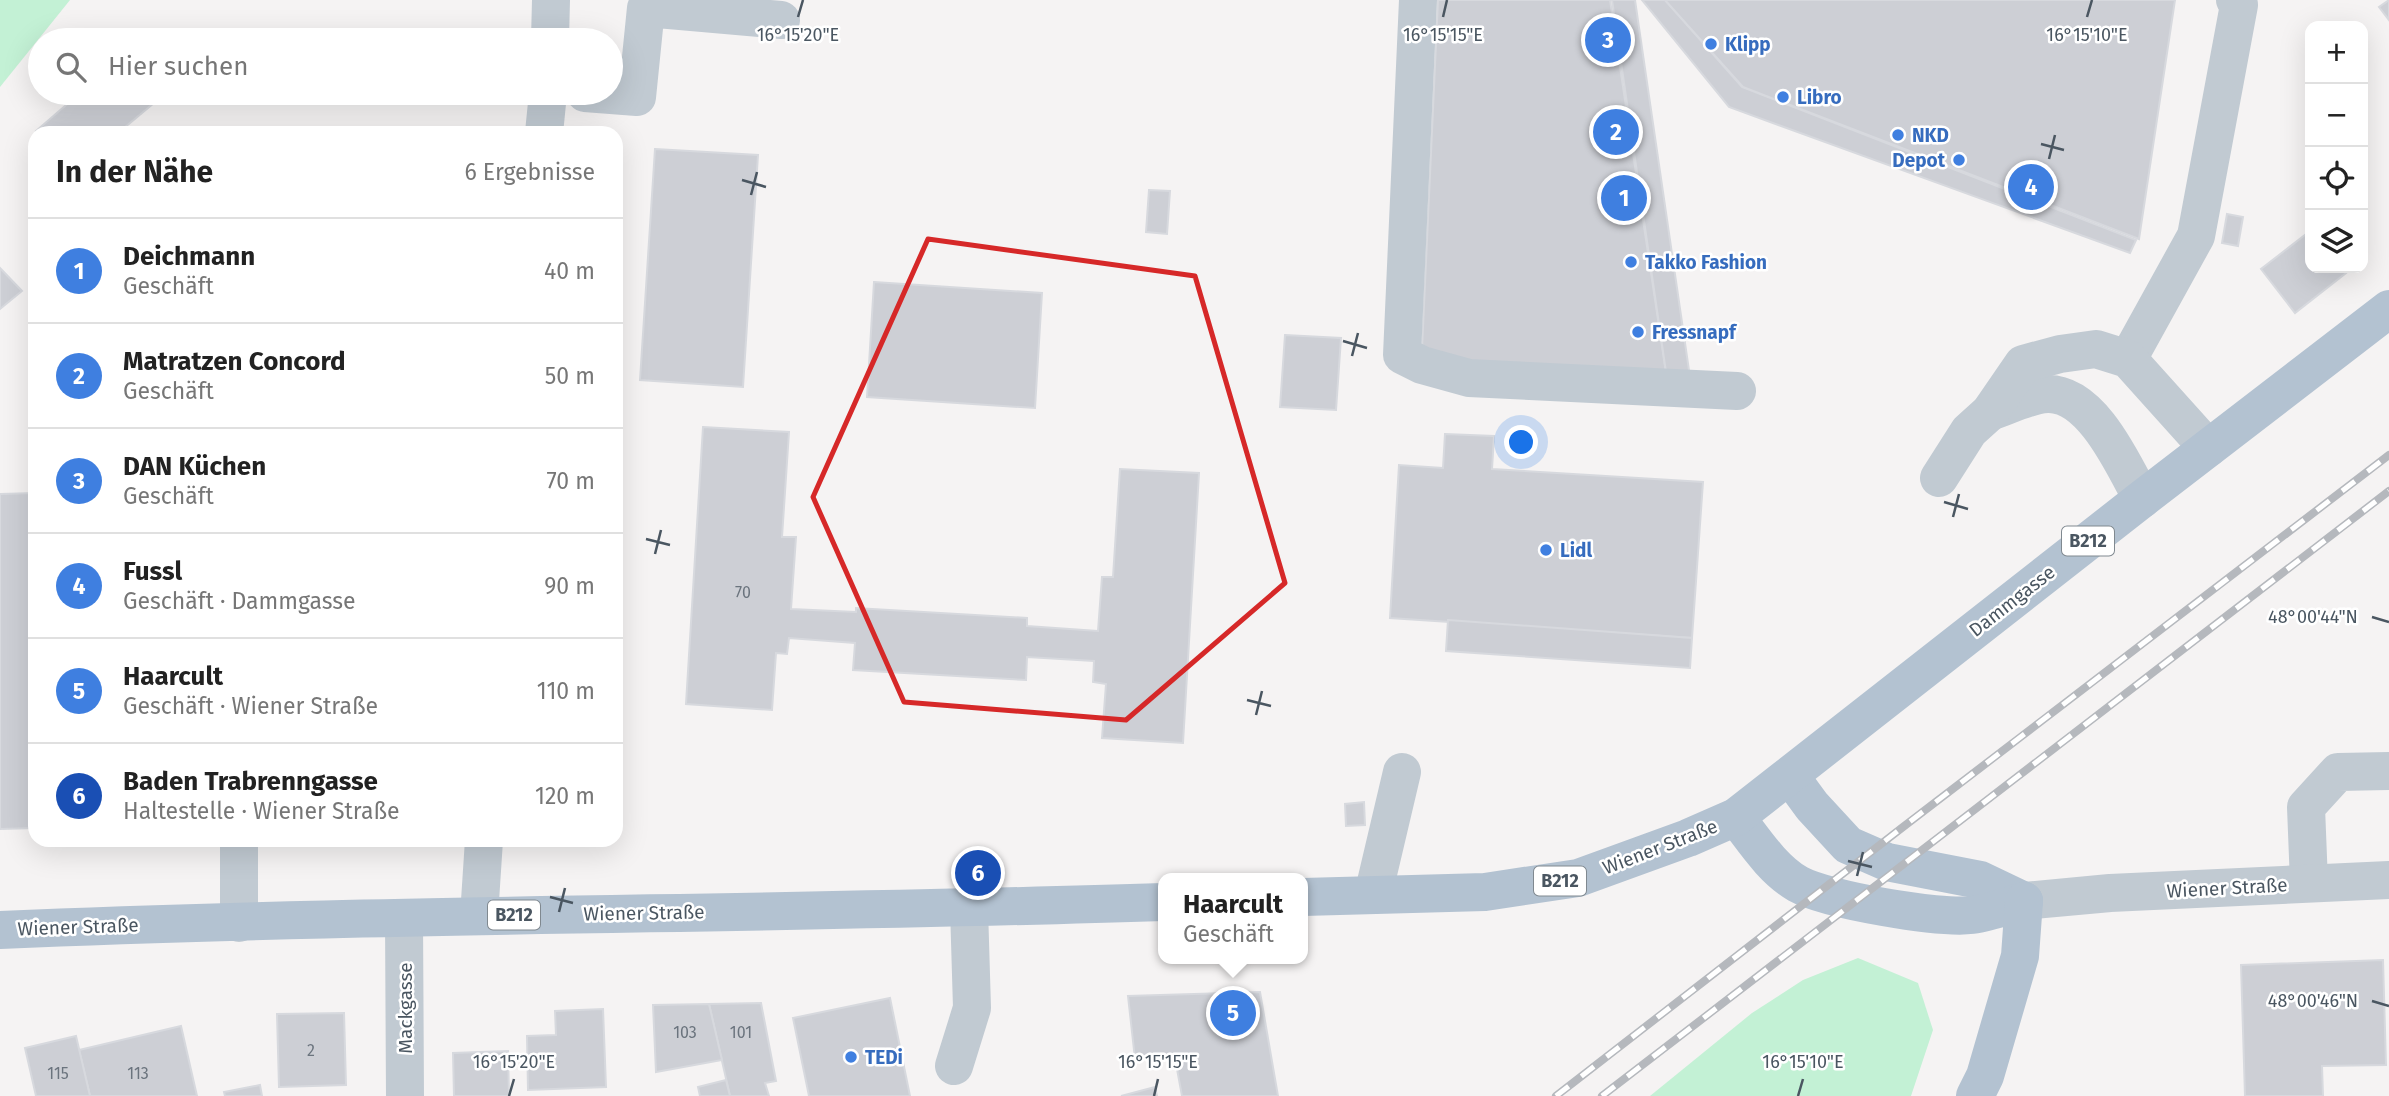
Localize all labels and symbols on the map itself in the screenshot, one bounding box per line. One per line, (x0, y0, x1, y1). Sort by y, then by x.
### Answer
pin: 3 (1585, 14, 1631, 66)
text: 16°15'20"E (757, 24, 839, 46)
text: 16°15'15"E (1403, 24, 1483, 46)
text: 16°15'10"E (2046, 24, 2128, 46)
place label: Klipp (1725, 33, 1771, 56)
marker: Klipp (1703, 36, 1719, 52)
place label: Libro (1797, 86, 1842, 109)
marker: Libro (1775, 89, 1791, 105)
pin: 2 (1593, 106, 1639, 158)
place label: NKD (1912, 124, 1949, 147)
marker: NKD (1890, 127, 1906, 143)
place label: Depot (1892, 149, 1946, 172)
marker: Depot (1951, 152, 1967, 168)
pin: 4 (2008, 161, 2054, 213)
pin: 1 (1601, 172, 1647, 224)
place label: Takko Fashion (1645, 251, 1767, 274)
marker: Takko Fashion (1623, 254, 1639, 270)
place label: Fressnapf (1652, 321, 1738, 344)
marker: Fressnapf (1630, 324, 1646, 340)
your location (1504, 425, 1538, 459)
road number: B212 (2062, 526, 2114, 556)
place label: Lidl (1560, 539, 1593, 562)
marker: Lidl (1538, 542, 1554, 558)
street label: Dammgasse (1965, 560, 2059, 642)
house number: 70 (735, 583, 751, 602)
text: 48°00'44"N (2268, 606, 2358, 628)
street label: Wiener Straße (1599, 815, 1721, 879)
pin: 6 (955, 847, 1001, 899)
road number: B212 (1534, 866, 1586, 896)
street label: Wiener Straße (2166, 873, 2288, 903)
road number: B212 (488, 900, 540, 930)
street label: Wiener Straße (583, 900, 705, 926)
street label: Wiener Straße (17, 913, 139, 941)
street label: Mackgasse (394, 962, 417, 1054)
pin: 5 (1210, 987, 1256, 1039)
text: 48°00'46"N (2268, 990, 2358, 1012)
house number: 103 (673, 1023, 697, 1042)
house number: 101 (730, 1023, 752, 1042)
house number: 2 (307, 1041, 315, 1060)
place label: TEDi (865, 1046, 903, 1069)
marker: TEDi (843, 1049, 859, 1065)
text: 16°15'20"E (473, 1051, 555, 1073)
text: 16°15'15"E (1118, 1051, 1198, 1073)
text: 16°15'10"E (1762, 1051, 1844, 1073)
house number: 115 (47, 1064, 69, 1083)
house number: 113 (127, 1064, 149, 1083)

